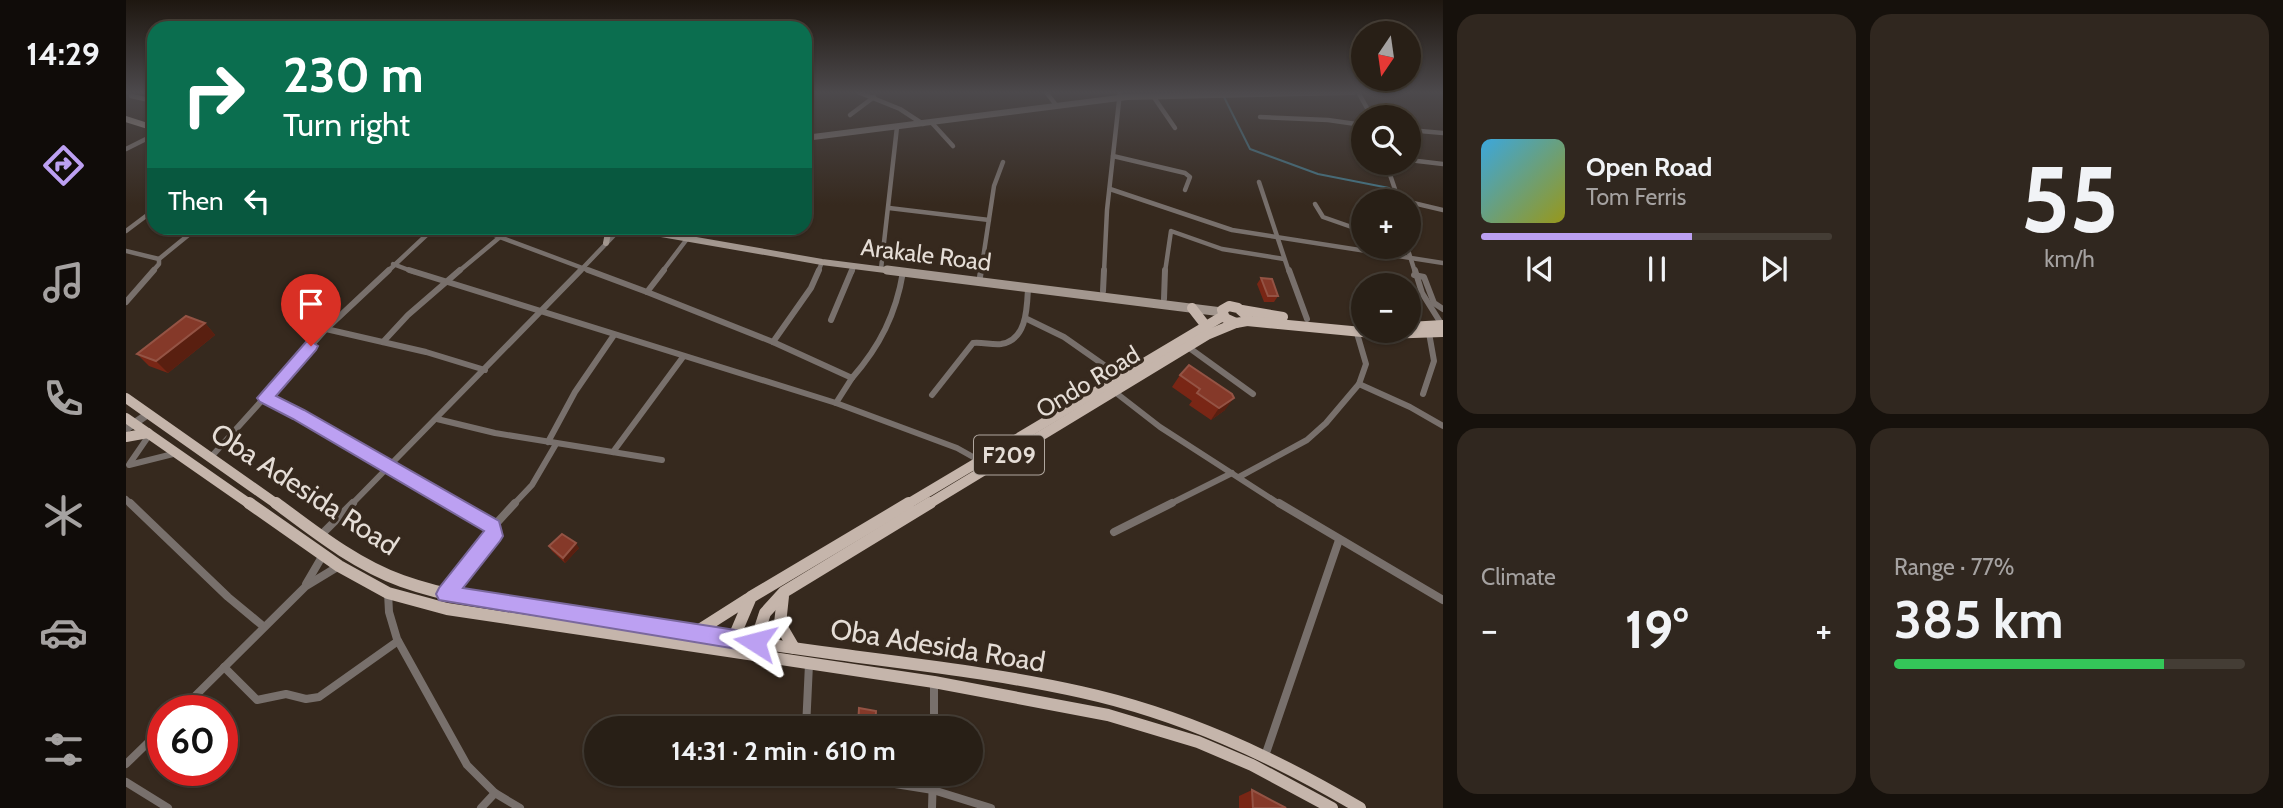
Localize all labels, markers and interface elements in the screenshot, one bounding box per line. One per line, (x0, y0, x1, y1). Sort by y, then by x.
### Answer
north arrow (1351, 21, 1421, 91)
map controls (1351, 21, 1421, 343)
text: 14:29 (26, 34, 100, 73)
text: 230 m (283, 45, 424, 104)
icon: right (168, 49, 259, 140)
text: Turn right (283, 105, 410, 144)
button: search (1351, 105, 1421, 175)
icon: directions (39, 141, 88, 190)
text: 55 (2021, 144, 2118, 255)
text: Open Road (1586, 151, 1712, 183)
icon: left (238, 182, 276, 220)
text: Tom Ferris (1586, 183, 1686, 211)
text: Then (168, 185, 224, 217)
button: + (1351, 189, 1421, 259)
street label: Arakale Road (859, 232, 993, 277)
text: km/h (2044, 245, 2095, 273)
icon: previous (1521, 250, 1559, 288)
icon: pause (1638, 250, 1676, 288)
icon: next (1755, 250, 1793, 288)
icon: music (39, 258, 88, 307)
button: − (1351, 273, 1421, 343)
pin (281, 274, 341, 346)
icon: arrive (292, 285, 330, 323)
street label: Ondo Road (1031, 339, 1145, 424)
icon: phone (39, 374, 88, 423)
street label: Oba Adesida Road (205, 416, 405, 562)
road number: F209 (974, 436, 1044, 475)
icon: climate (39, 491, 88, 540)
text: Range · 77% (1894, 553, 2015, 581)
text: Climate (1481, 563, 1556, 591)
text: 385 km (1894, 588, 2063, 651)
text: 19° (1625, 598, 1688, 661)
position arrow (718, 605, 792, 679)
text: − (1481, 606, 1498, 653)
text: + (1815, 606, 1832, 653)
icon: car (39, 608, 88, 657)
street label: Oba Adesida Road (828, 611, 1048, 679)
speed limit sign: 60 (147, 695, 238, 786)
icon: filters (39, 725, 88, 774)
text: 14:31 · 2 min · 610 m (671, 735, 896, 767)

